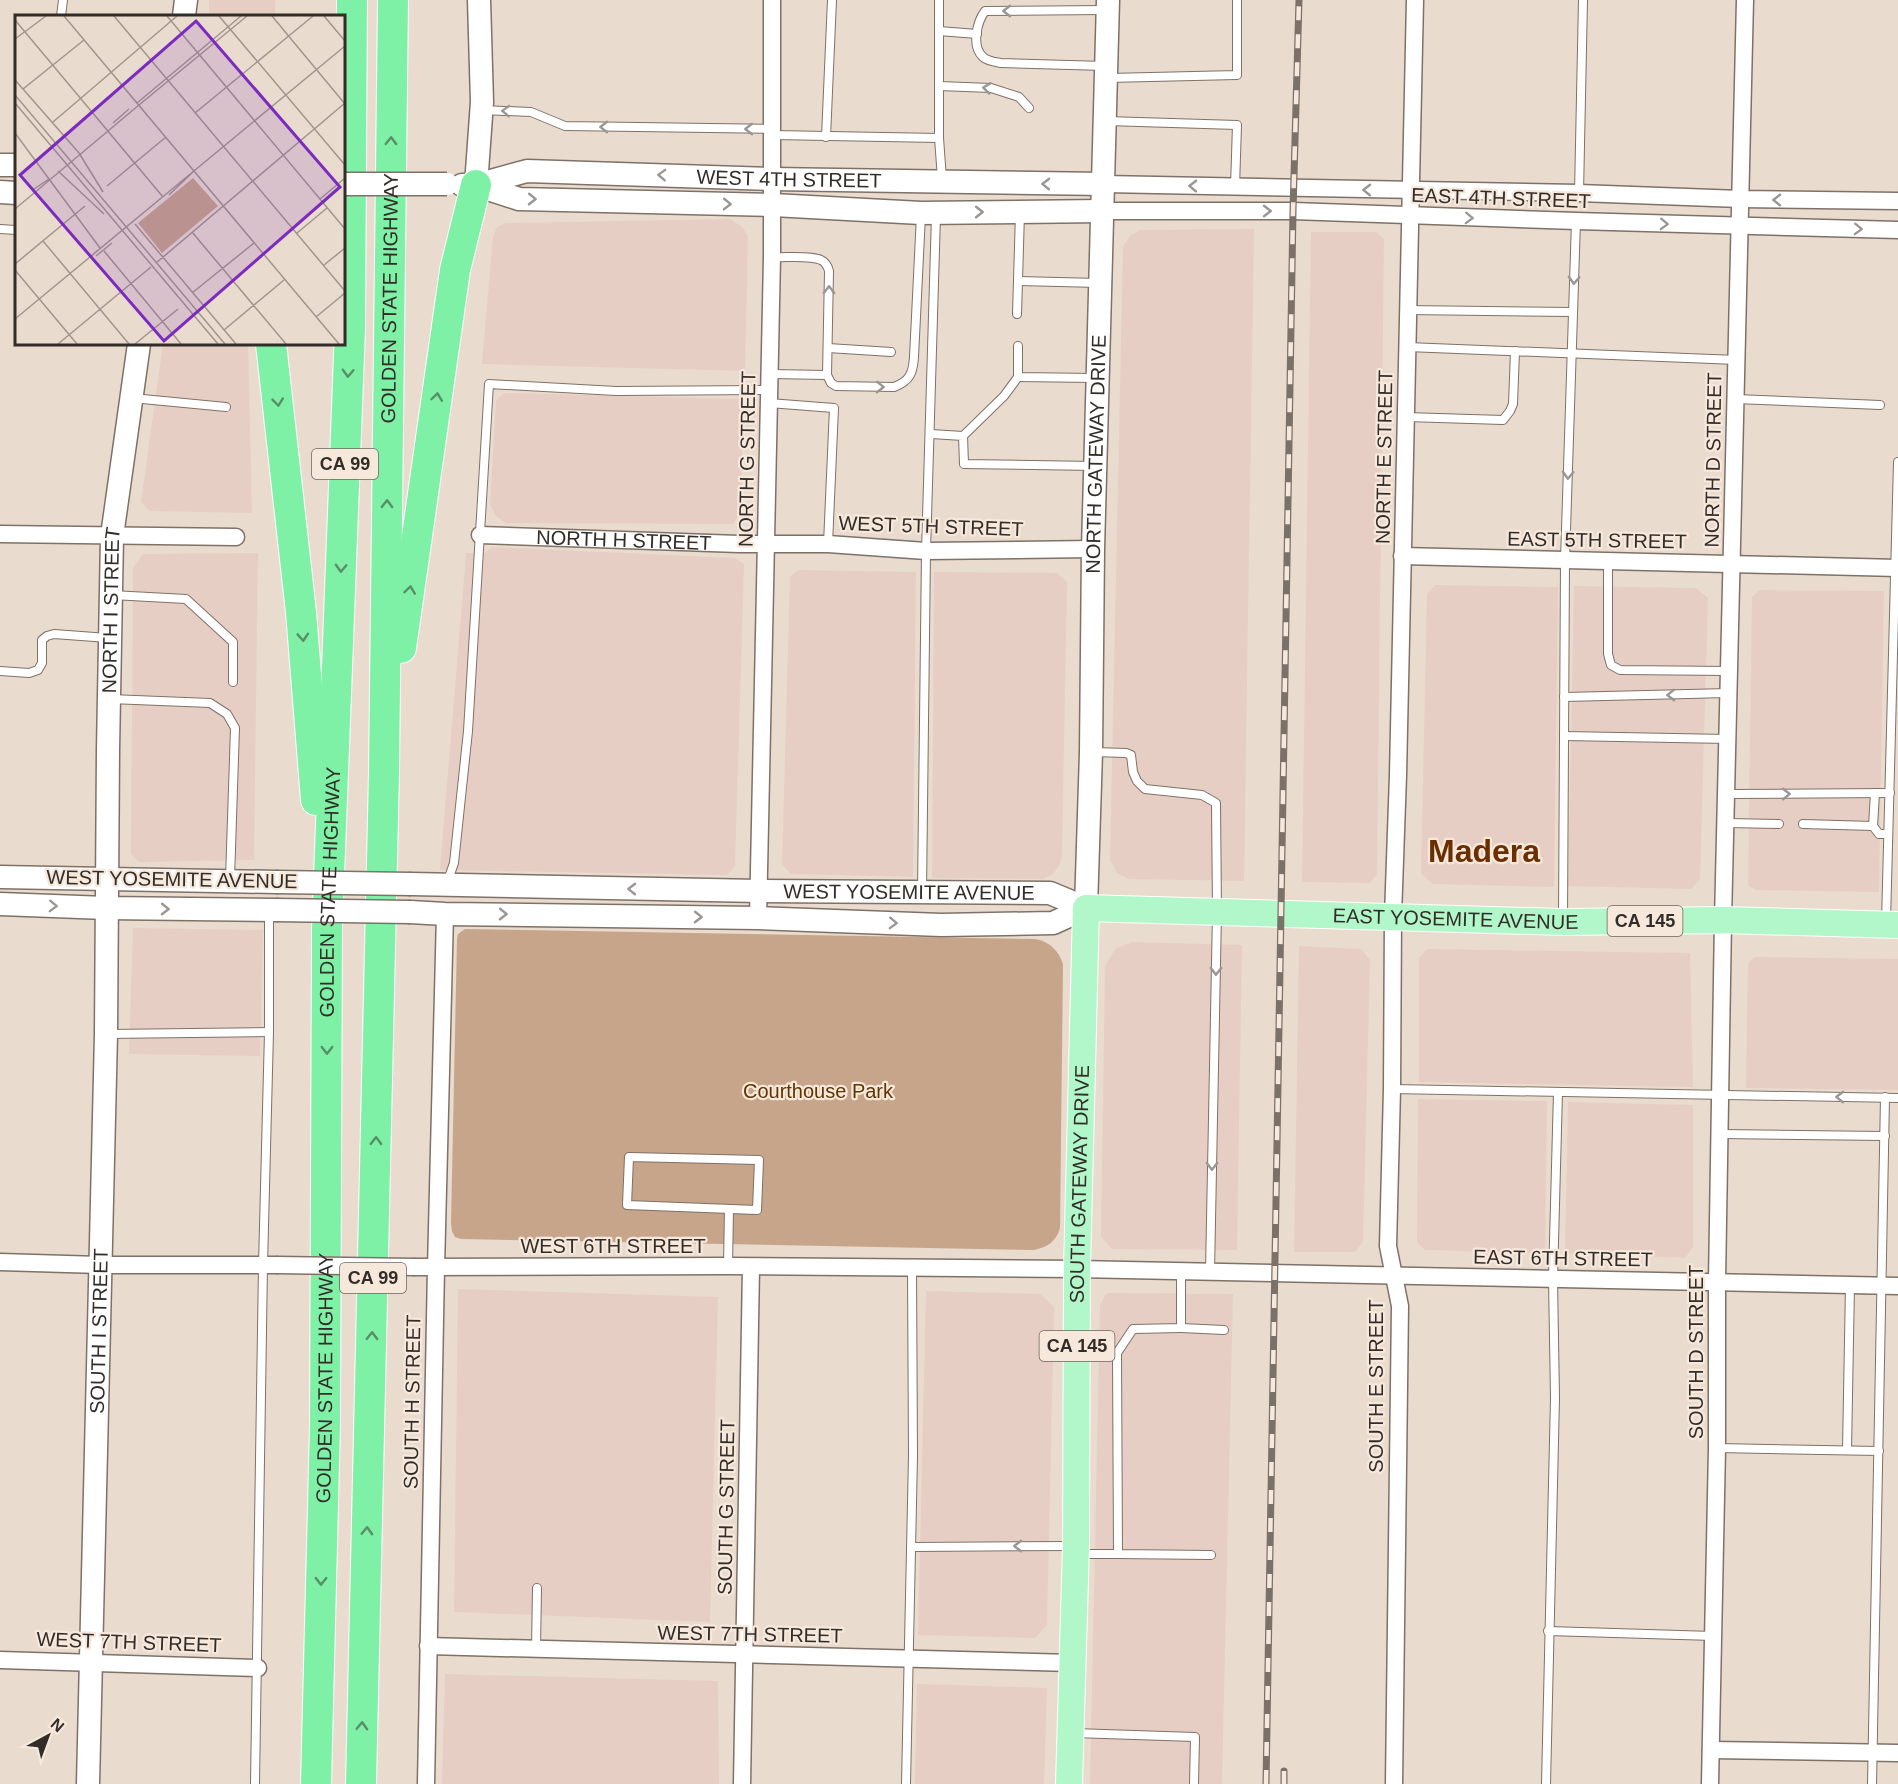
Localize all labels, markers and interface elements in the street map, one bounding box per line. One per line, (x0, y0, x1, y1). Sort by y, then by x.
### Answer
one-way arrow (1003, 5, 1012, 17)
inset map (15, 15, 345, 345)
one-way arrow (983, 83, 992, 95)
one-way arrow (502, 105, 511, 117)
one-way arrow (600, 121, 609, 133)
one-way arrow (745, 123, 754, 135)
one-way arrow (385, 137, 397, 146)
street label: WEST 4TH STREET (696, 166, 882, 192)
one-way arrow (657, 169, 666, 182)
street label: GOLDEN STATE HIGHWAY (377, 173, 402, 424)
one-way arrow (1041, 177, 1050, 190)
one-way arrow (1188, 180, 1197, 192)
one-way arrow (1363, 183, 1372, 196)
street label: EAST 4TH STREET (1411, 184, 1591, 212)
one-way arrow (528, 193, 537, 206)
one-way arrow (1772, 194, 1781, 206)
one-way arrow (723, 198, 732, 210)
one-way arrow (1262, 205, 1271, 217)
one-way arrow (975, 206, 984, 218)
one-way arrow (1464, 211, 1473, 224)
one-way arrow (1659, 217, 1668, 230)
one-way arrow (1854, 223, 1863, 235)
one-way arrow (1568, 275, 1581, 284)
one-way arrow (823, 285, 835, 294)
street label: NORTH GATEWAY DRIVE (1082, 334, 1110, 574)
one-way arrow (342, 369, 354, 378)
street label: NORTH E STREET (1371, 370, 1397, 544)
street label: NORTH G STREET (734, 371, 760, 547)
street label: NORTH D STREET (1700, 372, 1726, 548)
one-way arrow (876, 381, 885, 393)
one-way arrow (430, 392, 442, 402)
one-way arrow (271, 397, 284, 406)
road number: CA 99 (312, 449, 378, 479)
one-way arrow (1562, 470, 1574, 479)
one-way arrow (381, 500, 393, 509)
street label: WEST 5TH STREET (838, 512, 1024, 540)
street label: NORTH I STREET (98, 526, 124, 694)
street label: NORTH H STREET (536, 526, 712, 554)
street label: EAST 5TH STREET (1507, 527, 1687, 553)
one-way arrow (334, 564, 347, 573)
one-way arrow (403, 586, 415, 595)
one-way arrow (297, 633, 310, 642)
one-way arrow (1666, 688, 1675, 701)
street label: GOLDEN STATE HIGHWAY (316, 767, 344, 1017)
one-way arrow (1781, 787, 1790, 800)
district label: Madera (1428, 833, 1540, 869)
street label: WEST YOSEMITE AVENUE (46, 866, 298, 892)
street label: WEST YOSEMITE AVENUE (783, 880, 1035, 904)
one-way arrow (627, 882, 636, 895)
one-way arrow (49, 899, 58, 912)
one-way arrow (160, 902, 169, 915)
street label: EAST YOSEMITE AVENUE (1332, 904, 1579, 933)
road number: CA 145 (1608, 906, 1682, 936)
one-way arrow (499, 908, 508, 921)
one-way arrow (694, 911, 703, 923)
one-way arrow (889, 917, 898, 929)
one-way arrow (1209, 966, 1222, 975)
one-way arrow (321, 1046, 333, 1055)
street label: SOUTH GATEWAY DRIVE (1066, 1065, 1093, 1303)
park label: Courthouse Park (743, 1080, 894, 1102)
one-way arrow (1835, 1091, 1844, 1103)
one-way arrow (370, 1136, 382, 1145)
one-way arrow (1206, 1161, 1218, 1170)
street label: WEST 6TH STREET (520, 1235, 706, 1257)
street label: EAST 6TH STREET (1473, 1245, 1653, 1271)
street label: SOUTH I STREET (86, 1248, 112, 1414)
street label: GOLDEN STATE HIGHWAY (312, 1253, 337, 1504)
road number: CA 99 (340, 1263, 406, 1293)
street label: SOUTH D STREET (1685, 1265, 1707, 1439)
street label: SOUTH E STREET (1365, 1299, 1387, 1473)
street label: SOUTH H STREET (399, 1315, 425, 1489)
one-way arrow (366, 1331, 378, 1340)
road number: CA 145 (1040, 1331, 1114, 1361)
street label: SOUTH G STREET (713, 1419, 739, 1595)
one-way arrow (361, 1526, 374, 1535)
one-way arrow (1013, 1540, 1022, 1552)
one-way arrow (315, 1577, 327, 1586)
street label: WEST 7TH STREET (657, 1621, 843, 1647)
street label: WEST 7TH STREET (36, 1628, 222, 1656)
north arrow (18, 1706, 78, 1766)
text: N (48, 1715, 67, 1735)
one-way arrow (356, 1721, 369, 1730)

